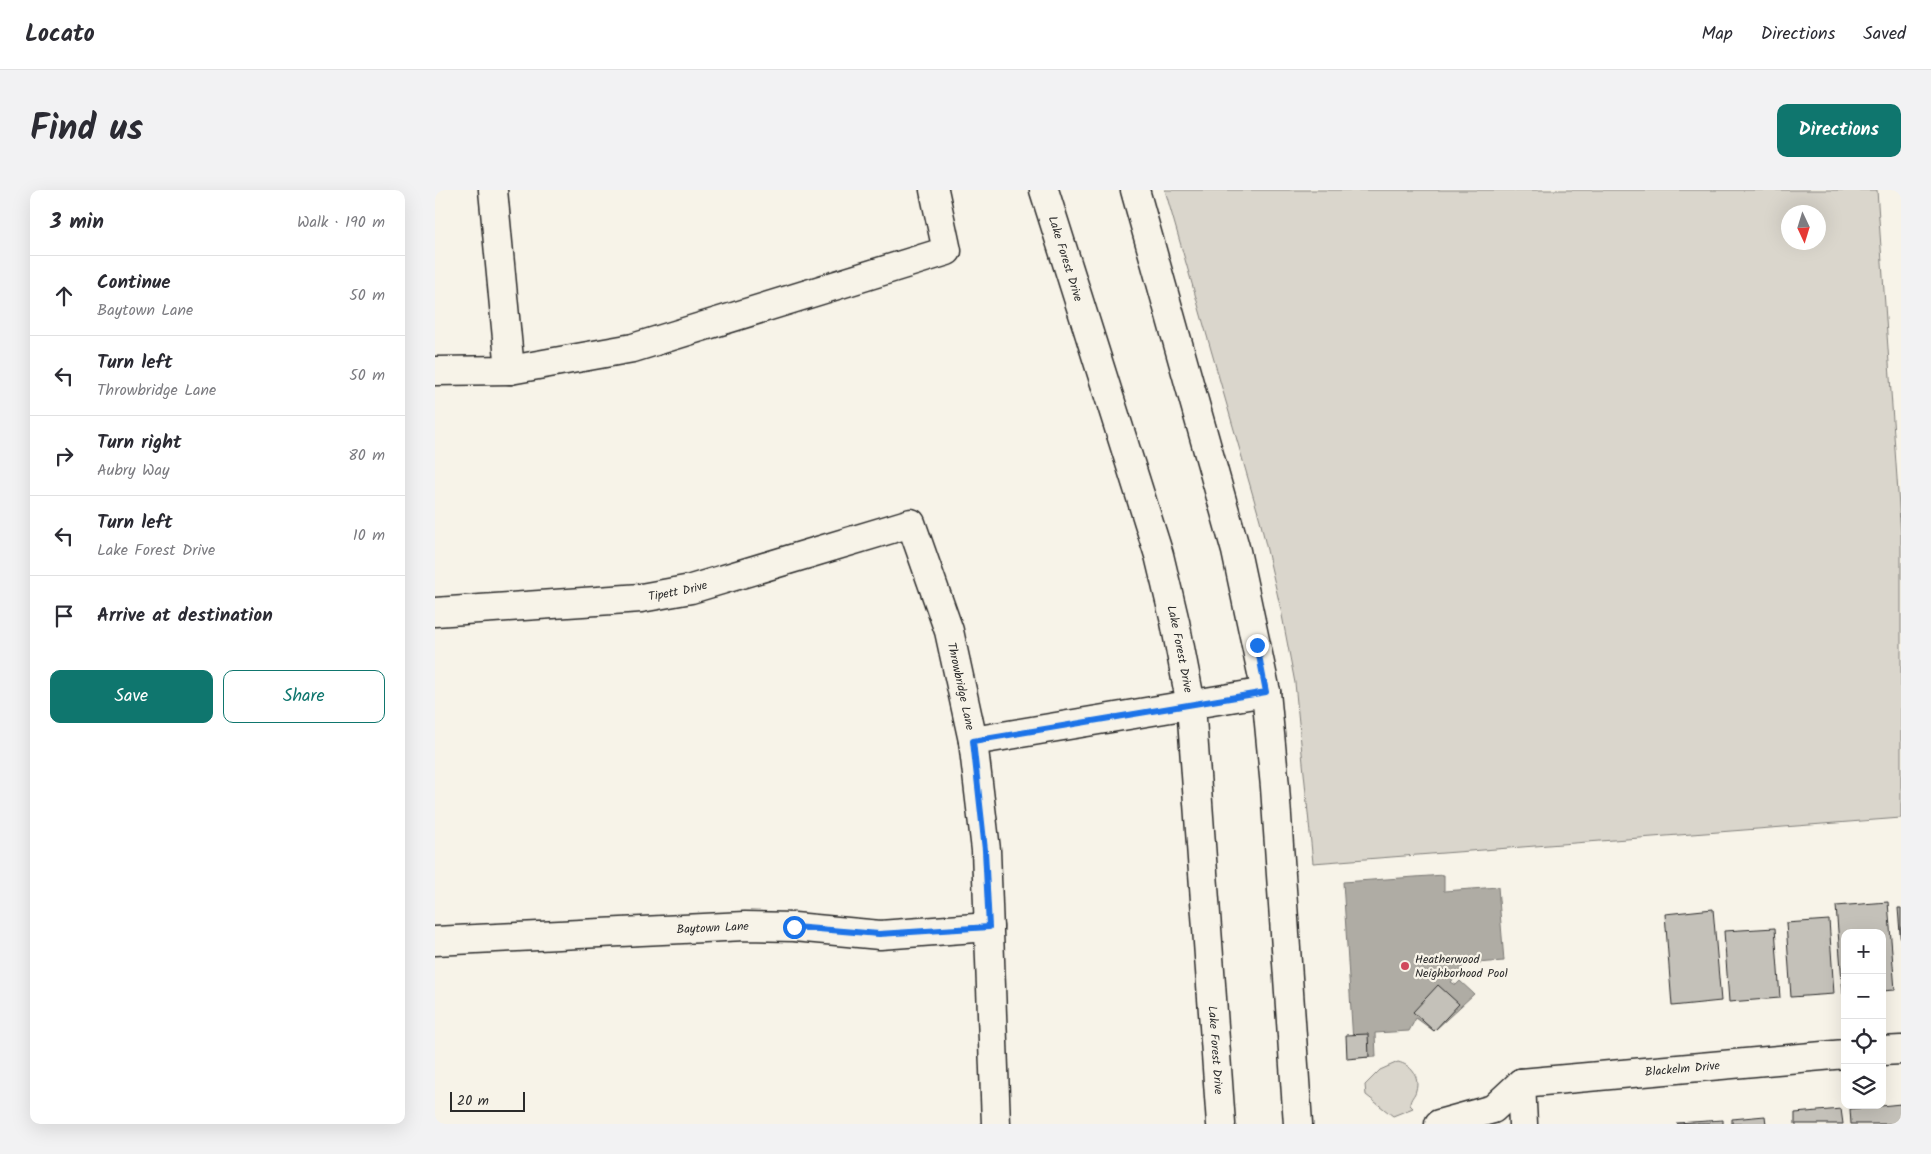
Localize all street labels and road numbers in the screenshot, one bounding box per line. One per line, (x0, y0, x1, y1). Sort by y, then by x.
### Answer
street label: Lake Forest Drive (1043, 213, 1088, 304)
street label: Tipett Drive (647, 575, 710, 606)
street label: Lake Forest Drive (1162, 603, 1198, 695)
street label: Throwbridge Lane (942, 641, 980, 733)
street label: Baytown Lane (676, 916, 750, 939)
street label: Lake Forest Drive (1203, 1005, 1228, 1096)
street label: Blackelm Drive (1644, 1056, 1721, 1081)

